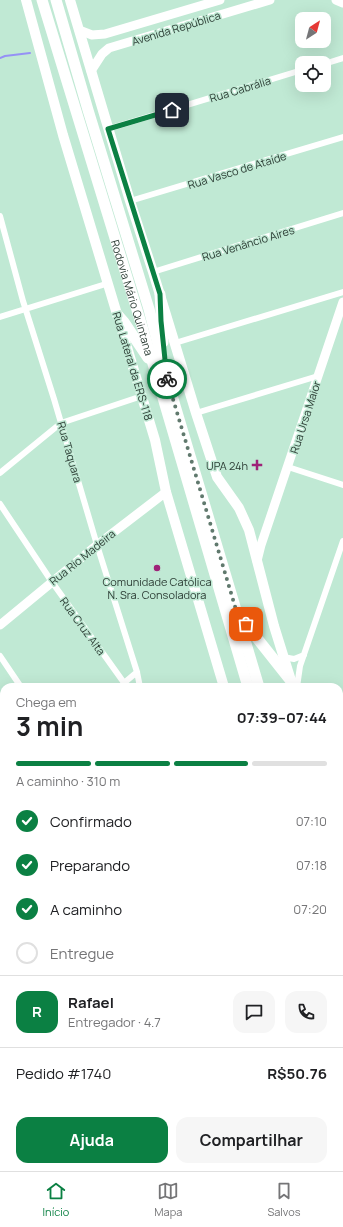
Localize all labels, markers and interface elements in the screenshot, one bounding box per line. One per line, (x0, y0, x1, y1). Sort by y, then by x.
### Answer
street label: Avenida República (130, 7, 222, 49)
north arrow (295, 12, 331, 48)
map controls (295, 12, 331, 92)
button: locate (295, 56, 331, 92)
street label: Rua Cabrália (207, 73, 273, 105)
pin (155, 93, 189, 127)
icon: home (161, 99, 183, 121)
street label: Rua Vasco de Ataíde (186, 148, 289, 192)
street label: Rua Venâncio Aires (200, 222, 296, 264)
street label: Rodovia Mário Quintana (108, 238, 158, 357)
street label: Rua Lateral da ERS-118 (109, 310, 157, 422)
courier (147, 359, 187, 399)
icon: bike (156, 368, 178, 390)
street label: Rua Ursa Maior (286, 379, 324, 455)
street label: Rua Taquara (54, 420, 86, 484)
place label: UPA 24h (206, 458, 248, 473)
marker: UPA 24h (251, 459, 263, 471)
street label: Rua Rio Madeira (46, 526, 118, 588)
marker: Comunidade Católica N. Sra. Consoladora (152, 563, 162, 573)
place label: Comunidade Católica N. Sra. Consoladora (102, 574, 212, 602)
street label: Rua Cruz Alta (57, 594, 109, 658)
pin (229, 607, 263, 641)
icon: bag (235, 613, 257, 635)
text: Chega em (16, 693, 77, 711)
text: 07:39–07:44 (237, 707, 327, 728)
text: 3 min (16, 708, 83, 744)
text: A caminho · 310 m (16, 772, 120, 790)
icon: check (16, 810, 38, 832)
text: Confirmado (50, 811, 132, 832)
text: 07:10 (296, 812, 327, 830)
icon: check (16, 854, 38, 876)
text: Preparando (50, 855, 130, 876)
text: 07:18 (296, 856, 327, 874)
icon: check (16, 898, 38, 920)
text: A caminho (50, 899, 122, 920)
text: 07:20 (293, 900, 327, 918)
text: Entregue (50, 943, 114, 964)
button: chat (233, 991, 275, 1033)
button: phone (285, 991, 327, 1033)
text: Rafael (68, 992, 114, 1013)
text: R (32, 1001, 42, 1022)
text: Entregador · 4.7 (68, 1013, 161, 1031)
text: Pedido #1740 (16, 1063, 112, 1084)
text: R$50.76 (267, 1063, 327, 1084)
button: Ajuda (16, 1117, 168, 1163)
button: Compartilhar (176, 1117, 327, 1163)
tab: Início (43, 1180, 69, 1219)
tab: Mapa (154, 1180, 182, 1219)
tab: Salvos (267, 1180, 300, 1219)

